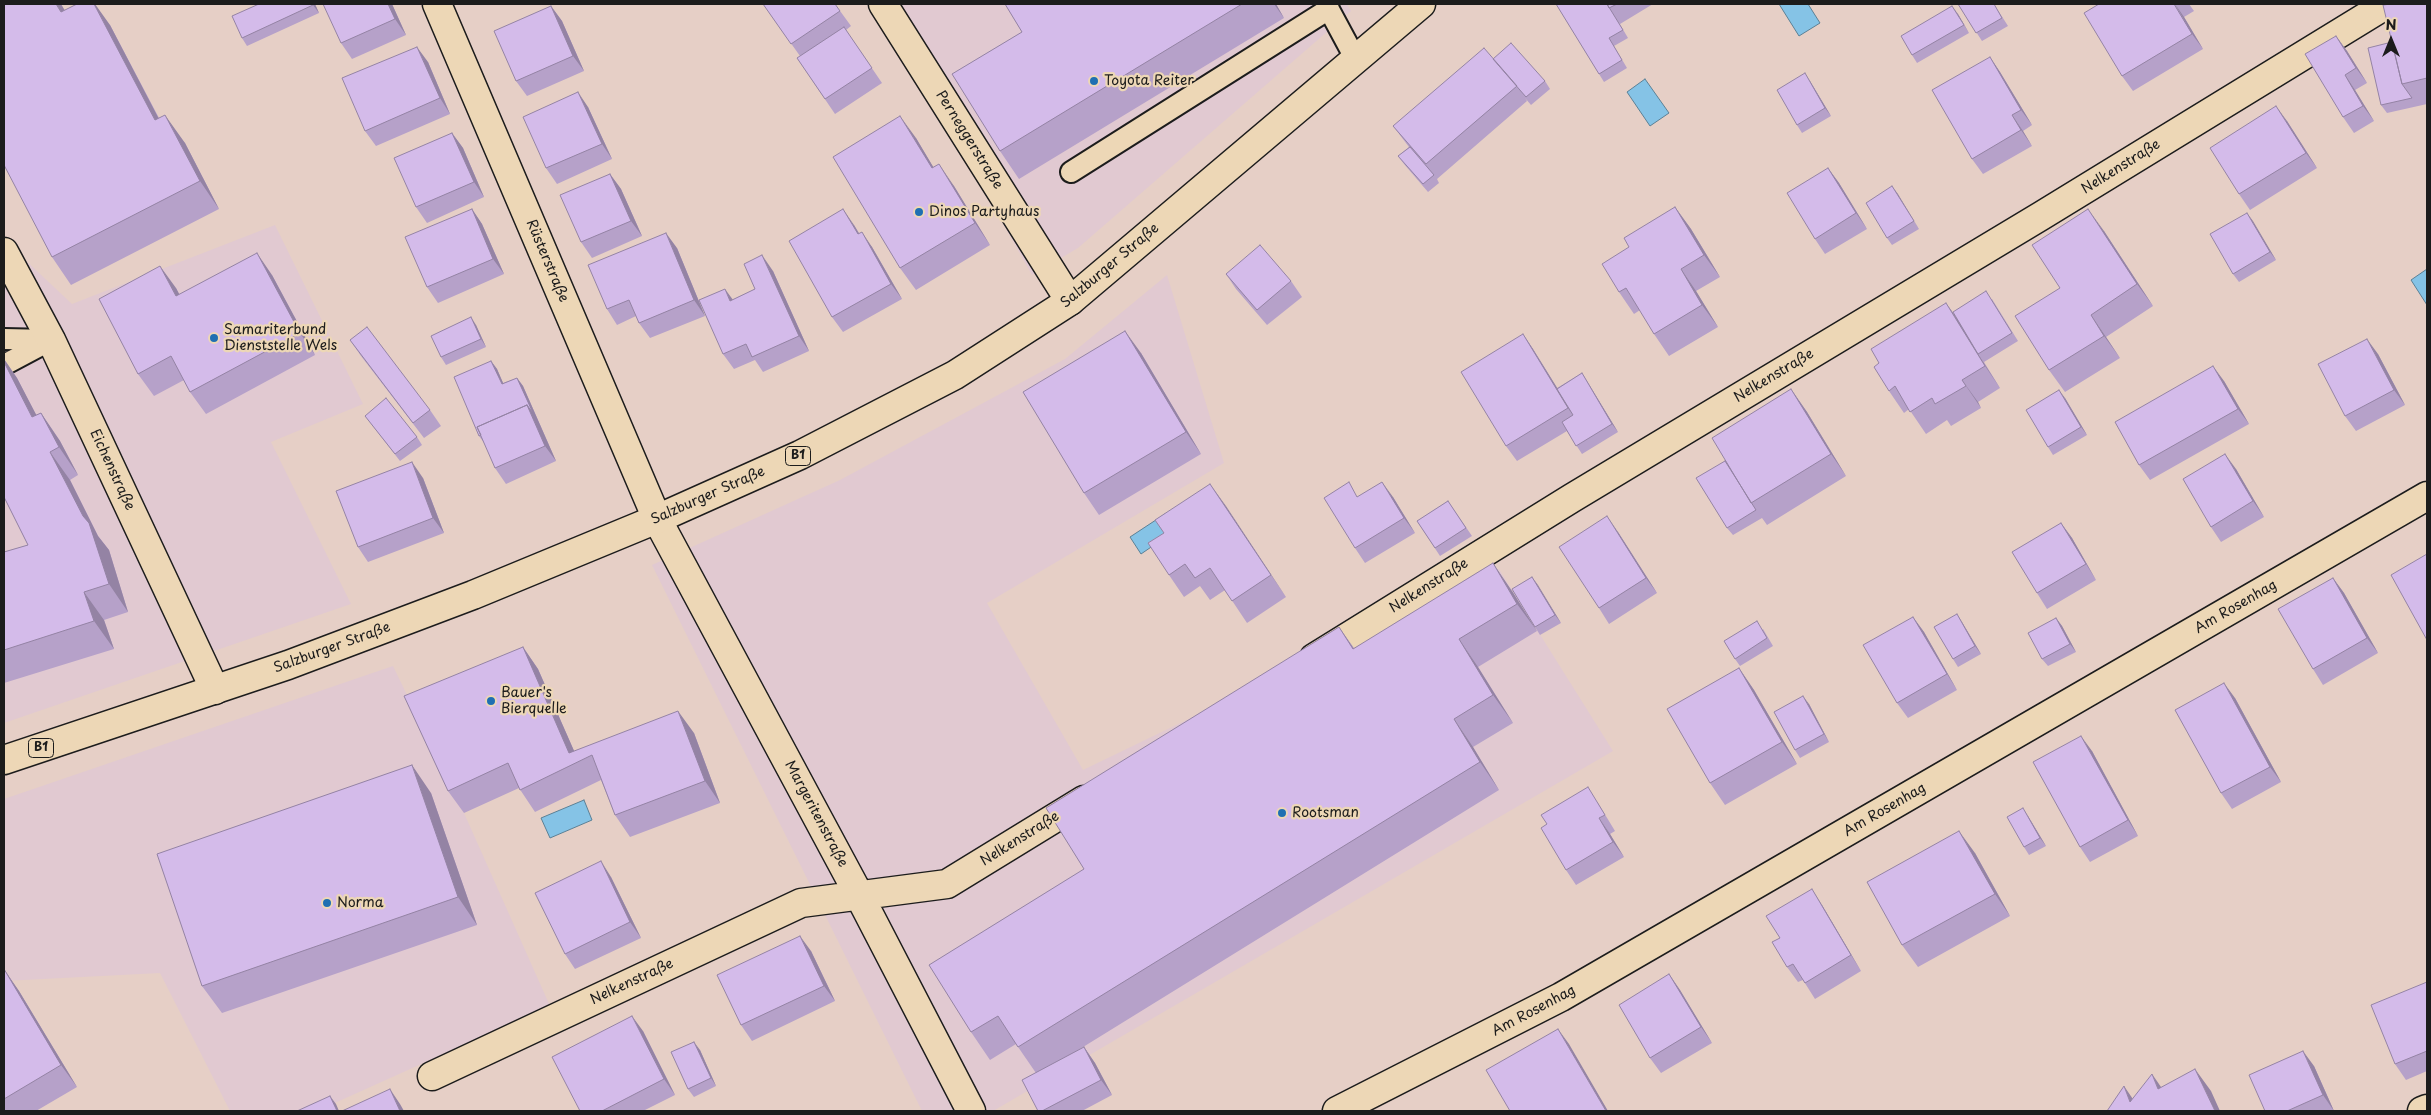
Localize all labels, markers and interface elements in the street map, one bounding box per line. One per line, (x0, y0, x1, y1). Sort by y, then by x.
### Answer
text: N (2385, 14, 2397, 35)
north arrow (2366, 15, 2416, 65)
place label: Toyota Reiter (1104, 73, 1194, 89)
marker: Toyota Reiter (1088, 75, 1100, 87)
street label: Perneggerstraße (932, 88, 1006, 192)
street label: Nelkenstraße (2078, 136, 2164, 198)
place label: Dinos Partyhaus (929, 204, 1039, 220)
marker: Dinos Partyhaus (913, 206, 925, 218)
street label: Rüsterstraße (522, 217, 572, 305)
street label: Salzburger Straße (1057, 220, 1163, 312)
place label: Samariterbund Dienststelle Wels (224, 322, 337, 354)
marker: Samariterbund Dienststelle Wels (208, 332, 220, 344)
street label: Nelkenstraße (1731, 346, 1817, 406)
street label: Eichenstraße (86, 427, 138, 513)
road number: B1 (786, 446, 810, 466)
street label: Salzburger Straße (648, 463, 768, 529)
street label: Nelkenstraße (1386, 555, 1472, 617)
street label: Am Rosenhag (2192, 577, 2280, 637)
street label: Salzburger Straße (271, 619, 393, 677)
place label: Bauer's Bierquelle (501, 685, 567, 718)
marker: Bauer's Bierquelle (485, 695, 497, 707)
road number: B1 (28, 738, 54, 758)
street label: Margeritenstraße (781, 758, 851, 870)
street label: Am Rosenhag (1841, 780, 1929, 840)
place label: Rootsman (1292, 805, 1359, 821)
marker: Rootsman (1276, 807, 1288, 819)
street label: Nelkenstraße (977, 808, 1063, 870)
place label: Norma (337, 895, 384, 911)
marker: Norma (321, 897, 333, 909)
street label: Nelkenstraße (588, 955, 676, 1009)
street label: Am Rosenhag (1489, 982, 1579, 1040)

